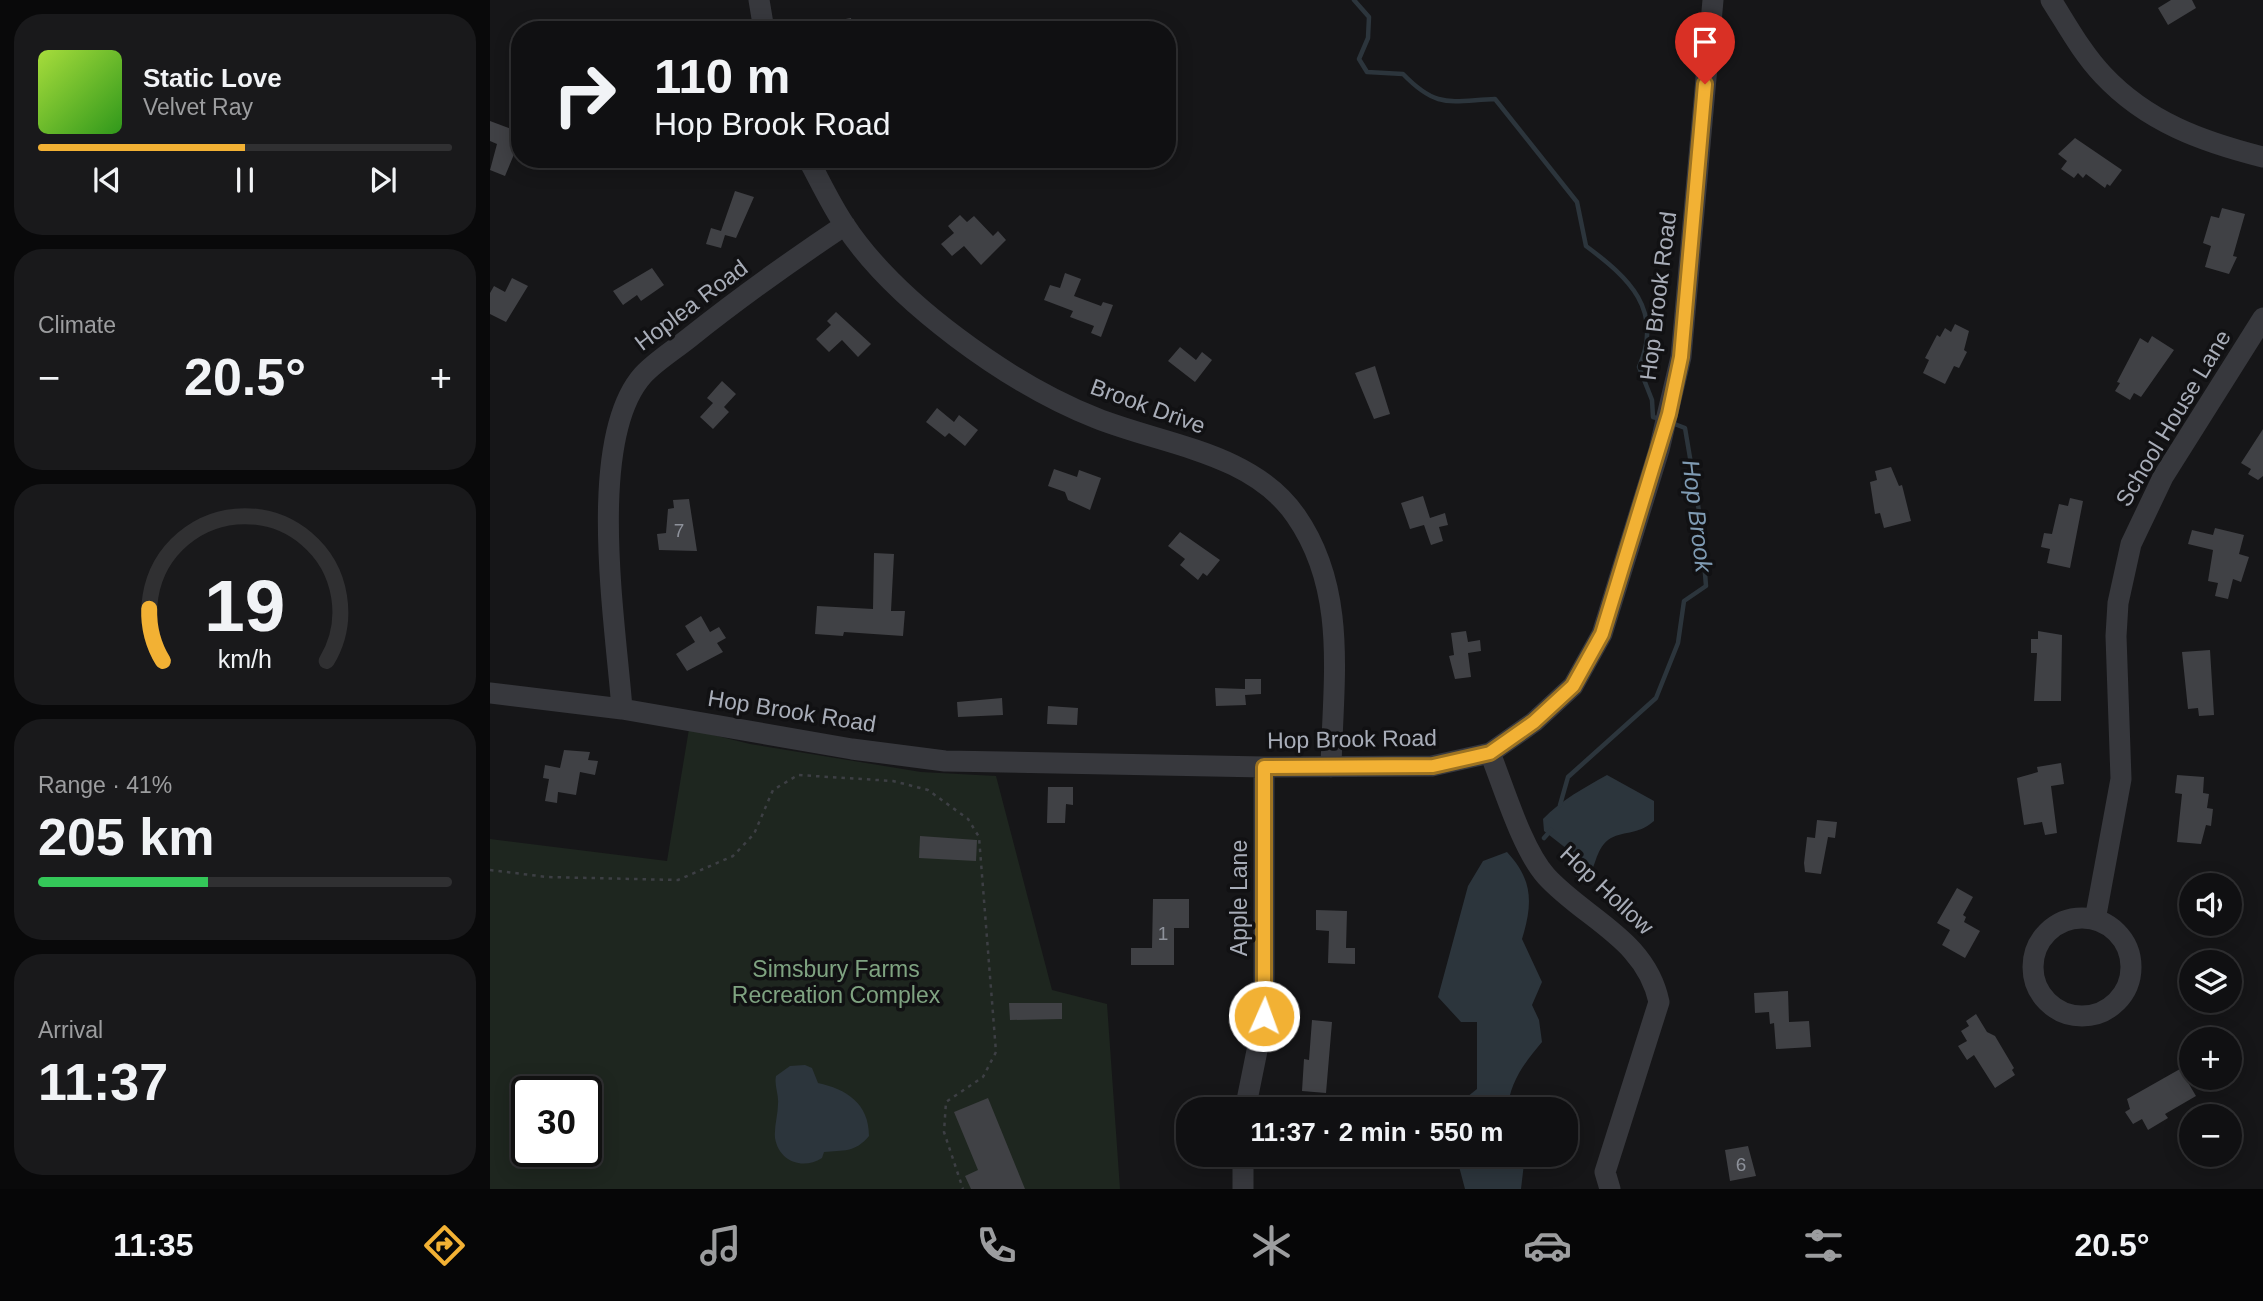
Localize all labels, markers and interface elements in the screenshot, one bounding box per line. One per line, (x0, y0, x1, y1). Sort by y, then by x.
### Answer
pin (1675, 12.0, 1735, 84)
icon: arrive (1686, 23, 1724, 61)
icon: right (539, 49, 630, 140)
text: 110 m (654, 49, 790, 103)
text: Static Love (143, 63, 282, 93)
text: Velvet Ray (143, 94, 253, 120)
text: Hop Brook Road (654, 106, 891, 142)
icon: previous (88, 161, 126, 199)
icon: pause (226, 161, 264, 199)
icon: next (364, 161, 402, 199)
street label: Hop Brook Road (1635, 210, 1681, 382)
street label: Hoplea Road (630, 254, 752, 356)
text: Climate (38, 312, 116, 338)
street label: School House Lane (2110, 325, 2236, 511)
text: 20.5° (184, 348, 306, 406)
text: − (38, 357, 60, 399)
text: + (430, 357, 452, 399)
street label: Brook Drive (1087, 373, 1209, 439)
water label: Hop Brook (1677, 458, 1718, 576)
house number: 7 (674, 520, 684, 541)
text: 19 (205, 565, 285, 646)
text: km/h (218, 644, 272, 672)
street label: Hop Brook Road (706, 685, 878, 737)
street label: Hop Brook Road (1267, 725, 1437, 753)
text: Range · 41% (38, 772, 172, 798)
text: 205 km (38, 808, 214, 866)
street label: Apple Lane (1226, 840, 1252, 956)
street label: Hop Hollow (1555, 840, 1659, 940)
map controls (2179, 873, 2242, 1167)
button: sound (2179, 873, 2242, 936)
house number: 1 (1158, 923, 1168, 944)
button: layers (2179, 950, 2242, 1013)
park label: Simsbury Farms Recreation Complex (732, 956, 941, 1008)
position arrow (1227, 979, 1301, 1053)
text: Arrival (38, 1017, 103, 1043)
button: + (2179, 1027, 2242, 1090)
text: 11:37 (38, 1053, 168, 1111)
speed limit sign: 30 (511, 1076, 602, 1167)
button: − (2179, 1104, 2242, 1167)
text: 11:37 · 2 min · 550 m (1251, 1117, 1503, 1147)
house number: 6 (1736, 1154, 1746, 1175)
icon: directions (420, 1221, 469, 1270)
icon: music (696, 1221, 745, 1270)
icon: phone (972, 1221, 1021, 1270)
icon: climate (1247, 1221, 1296, 1270)
icon: car (1523, 1221, 1572, 1270)
icon: filters (1799, 1221, 1848, 1270)
text: 11:35 (113, 1227, 193, 1263)
text: 20.5° (2074, 1227, 2150, 1263)

